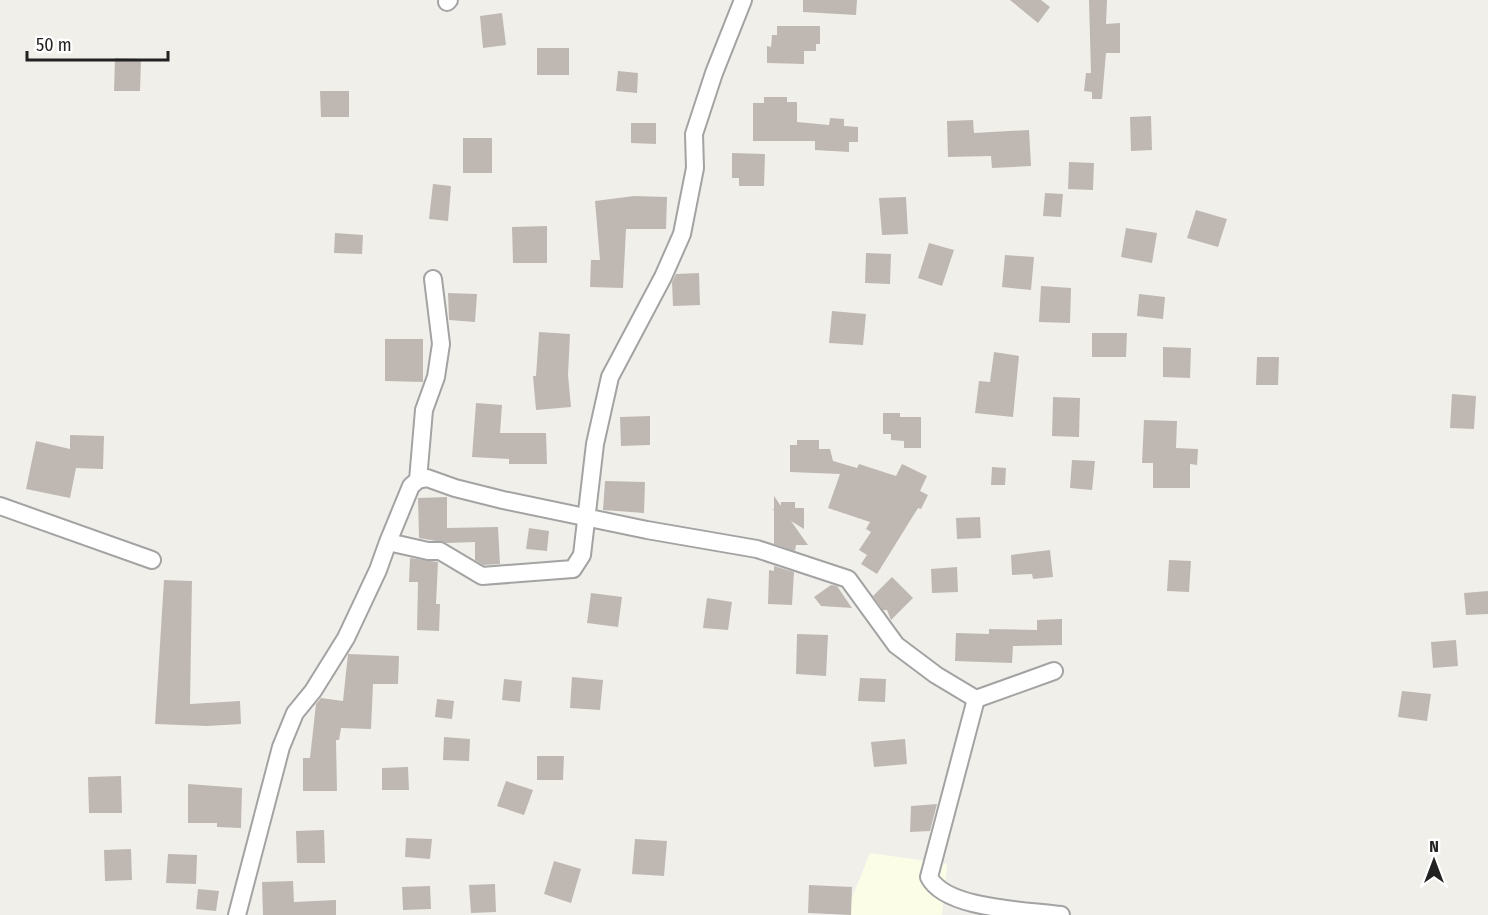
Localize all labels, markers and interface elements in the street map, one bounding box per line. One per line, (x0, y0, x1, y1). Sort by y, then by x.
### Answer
scale bar (27, 24, 168, 62)
text: 50 m (36, 34, 72, 56)
north arrow (1404, 831, 1464, 891)
text: N (1429, 837, 1439, 856)

